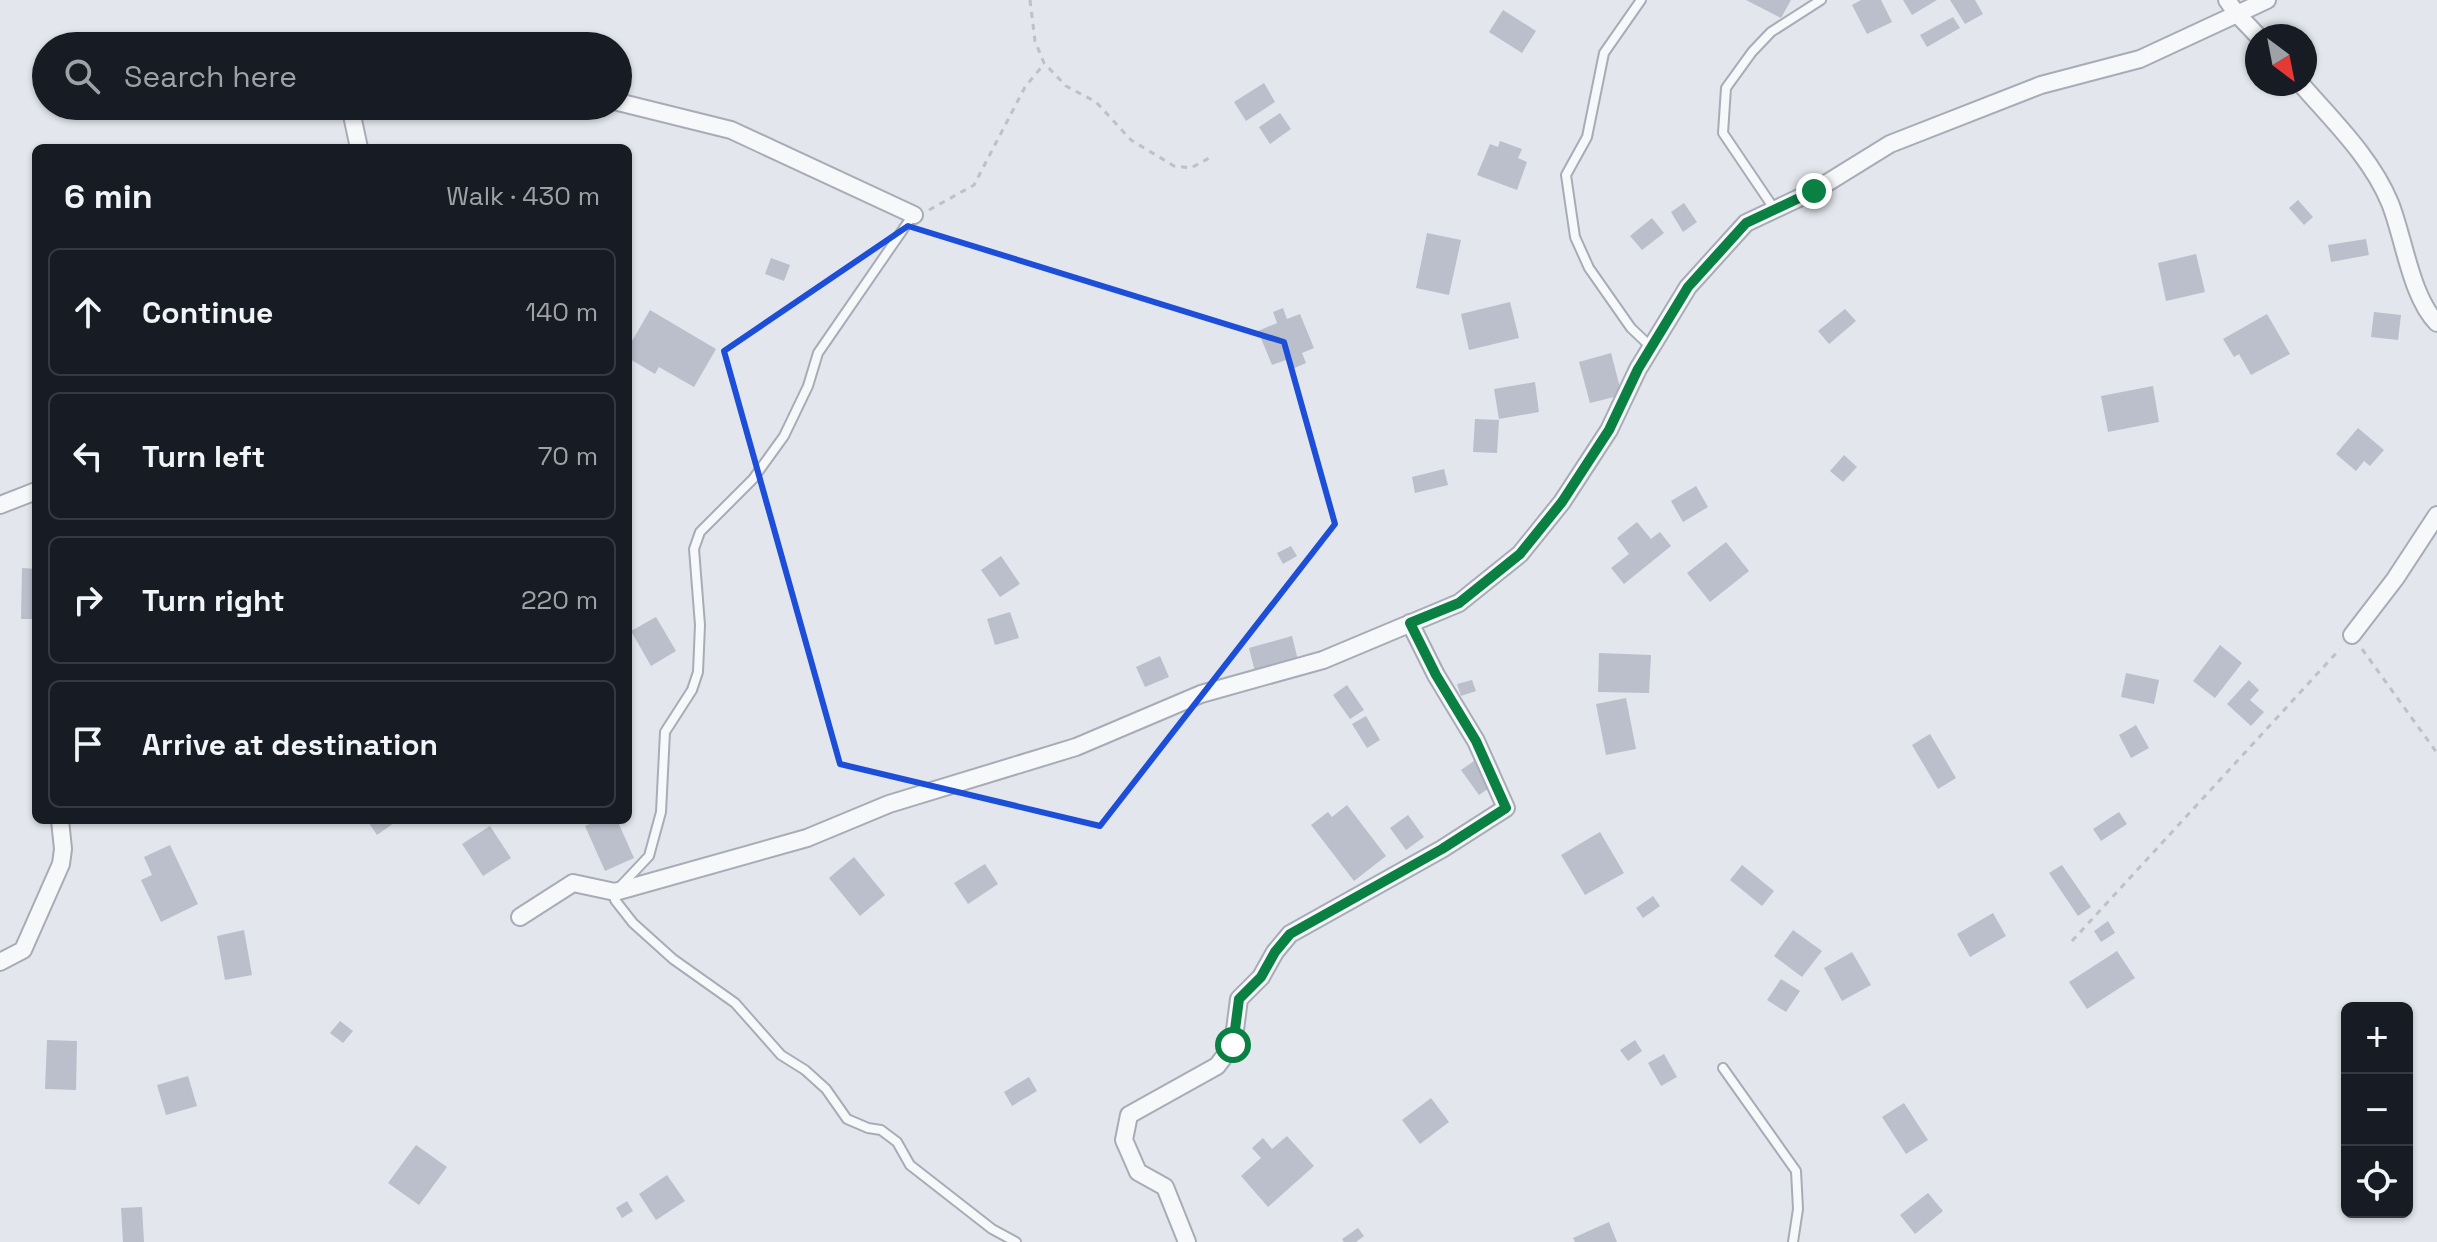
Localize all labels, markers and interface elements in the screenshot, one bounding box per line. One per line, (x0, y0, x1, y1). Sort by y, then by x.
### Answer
north arrow (2245, 24, 2317, 96)
search box (32, 32, 632, 120)
icon: search (60, 54, 104, 98)
text: Search here (124, 57, 297, 96)
route end (1796, 173, 1832, 209)
text: 6 min (64, 175, 153, 218)
text: Walk · 430 m (446, 179, 600, 213)
icon: ahead (66, 290, 110, 334)
text: Continue (142, 293, 273, 332)
text: 140 m (525, 295, 598, 329)
icon: left (66, 434, 110, 478)
text: Turn left (142, 437, 265, 476)
text: 70 m (538, 439, 598, 473)
icon: right (66, 578, 110, 622)
text: Turn right (142, 581, 285, 620)
text: 220 m (521, 583, 598, 617)
icon: arrive (66, 722, 110, 766)
text: Arrive at destination (142, 725, 438, 764)
map controls (2341, 1002, 2413, 1218)
button: + (2341, 1002, 2413, 1074)
route start (1215, 1027, 1251, 1063)
button: − (2341, 1074, 2413, 1146)
button: locate (2341, 1146, 2413, 1218)

